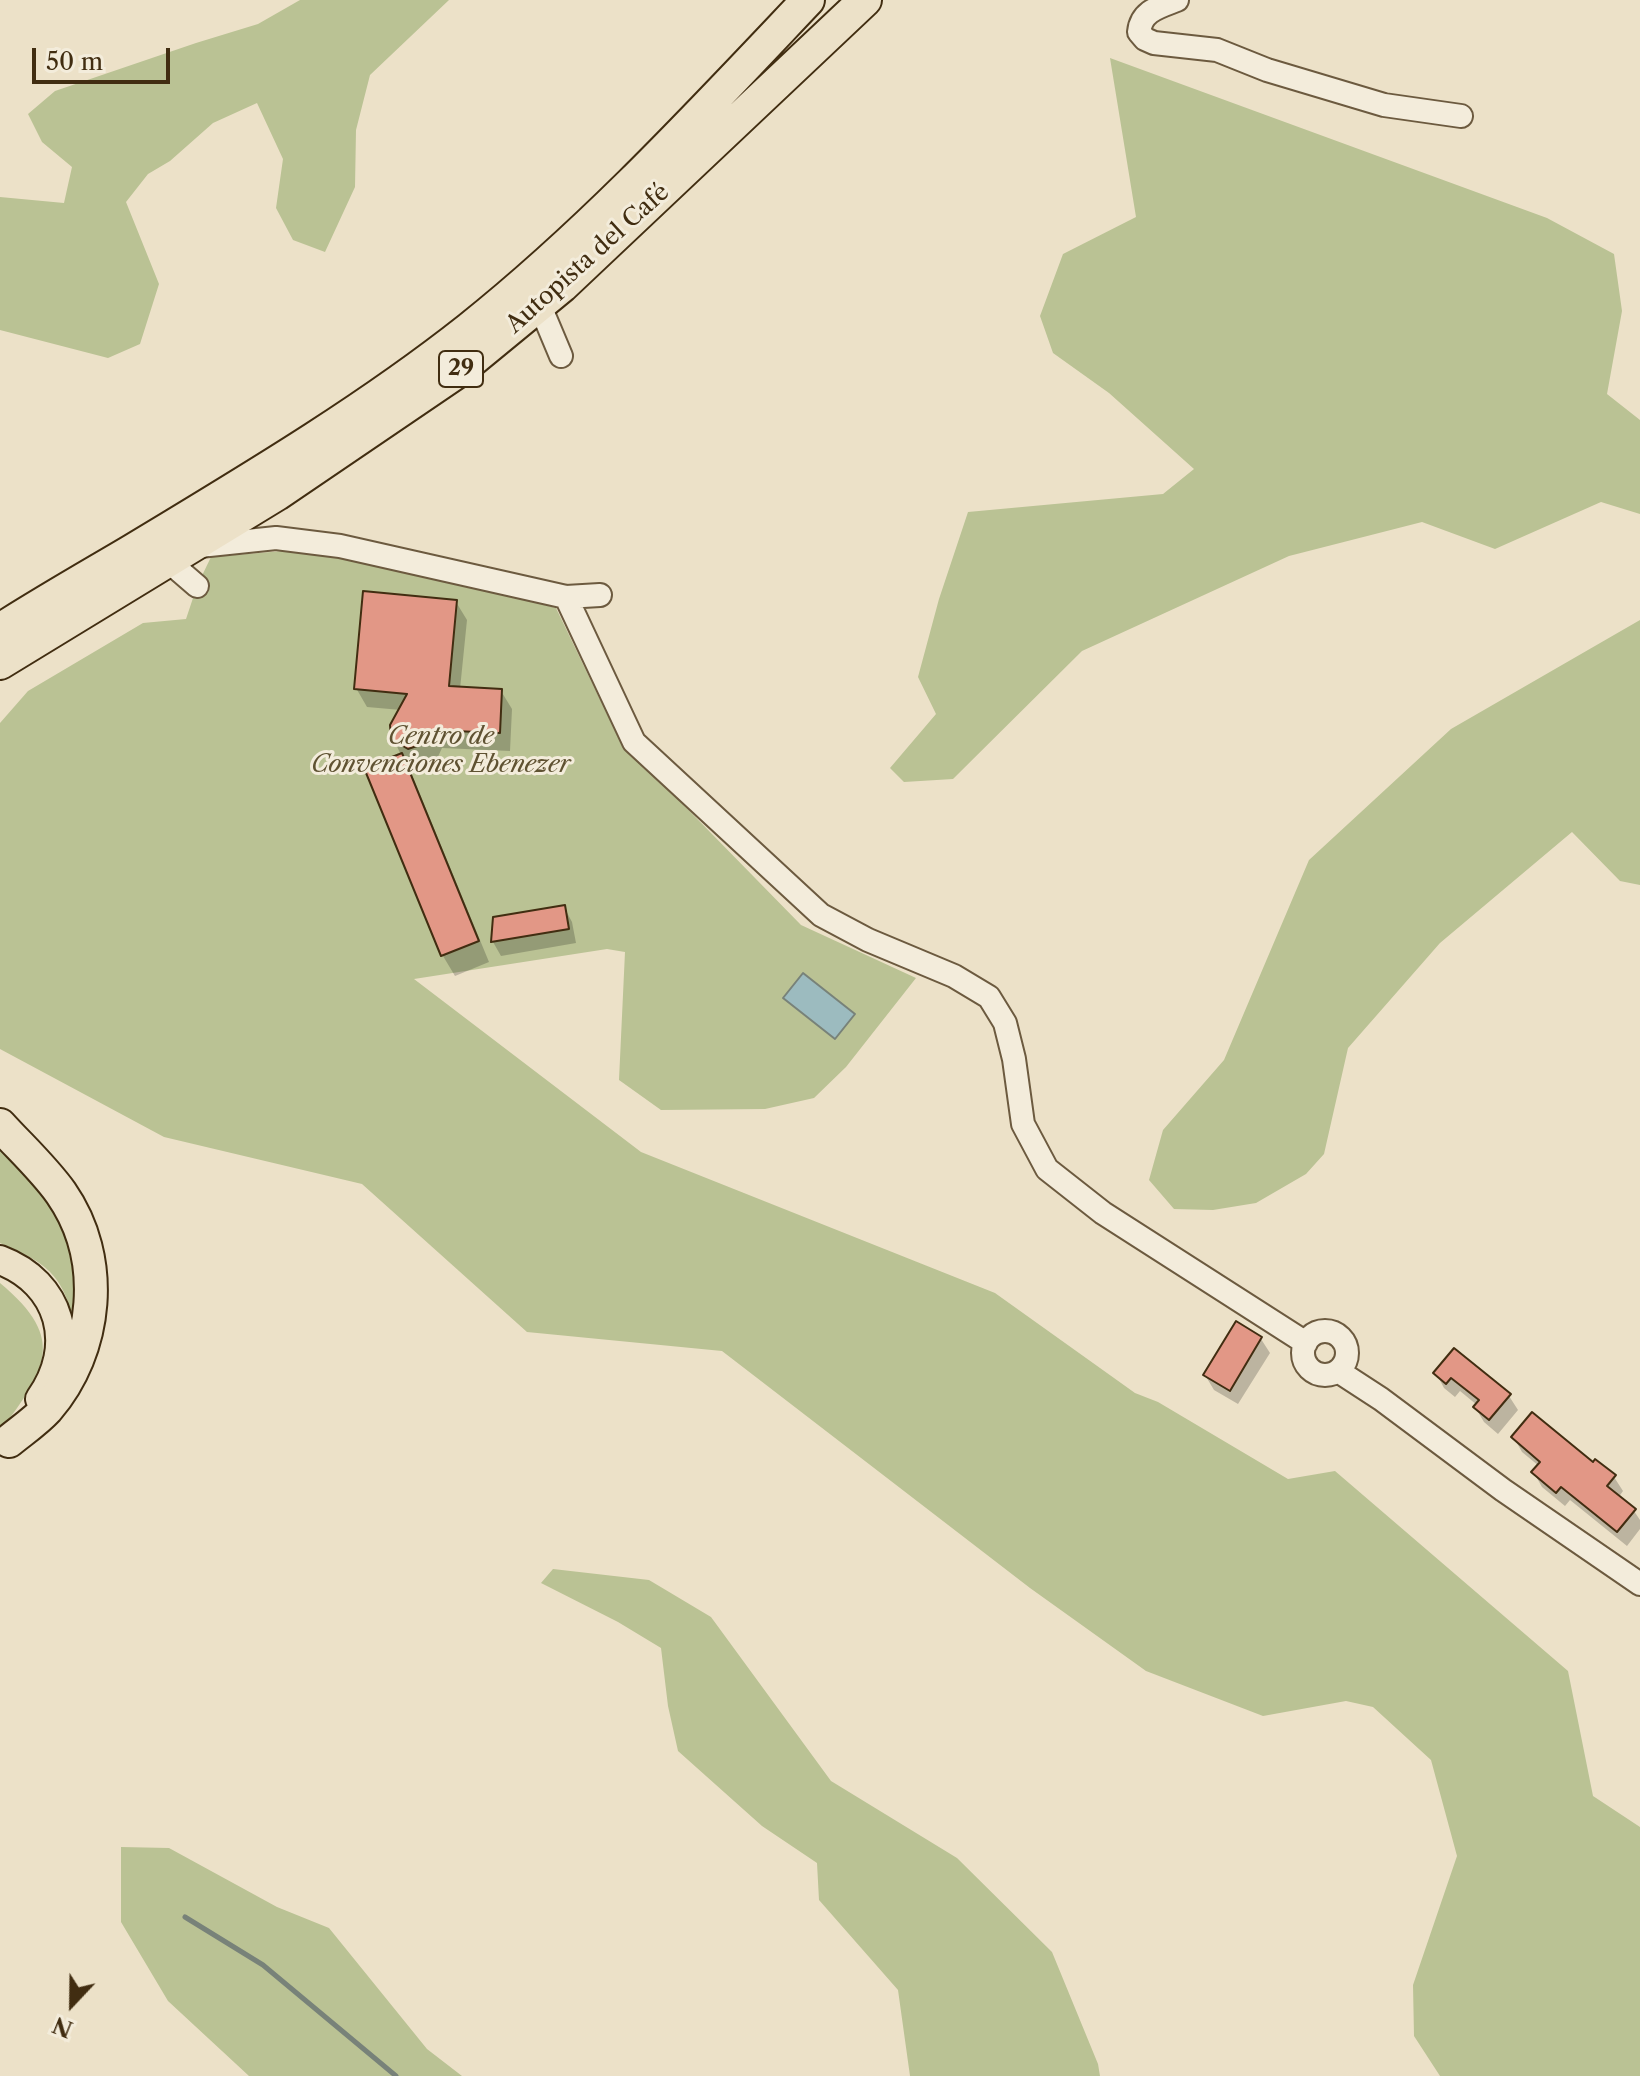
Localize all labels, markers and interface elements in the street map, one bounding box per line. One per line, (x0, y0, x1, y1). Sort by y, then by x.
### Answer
scale bar (36, 32, 174, 82)
text: 50 m (46, 47, 103, 76)
street label: Autopista del Café (500, 178, 676, 340)
road number: 29 (439, 351, 483, 387)
park label: Centro de Convenciones Ebenezer (311, 723, 571, 779)
north arrow (32, 1964, 112, 2044)
text: N (49, 2011, 77, 2043)

